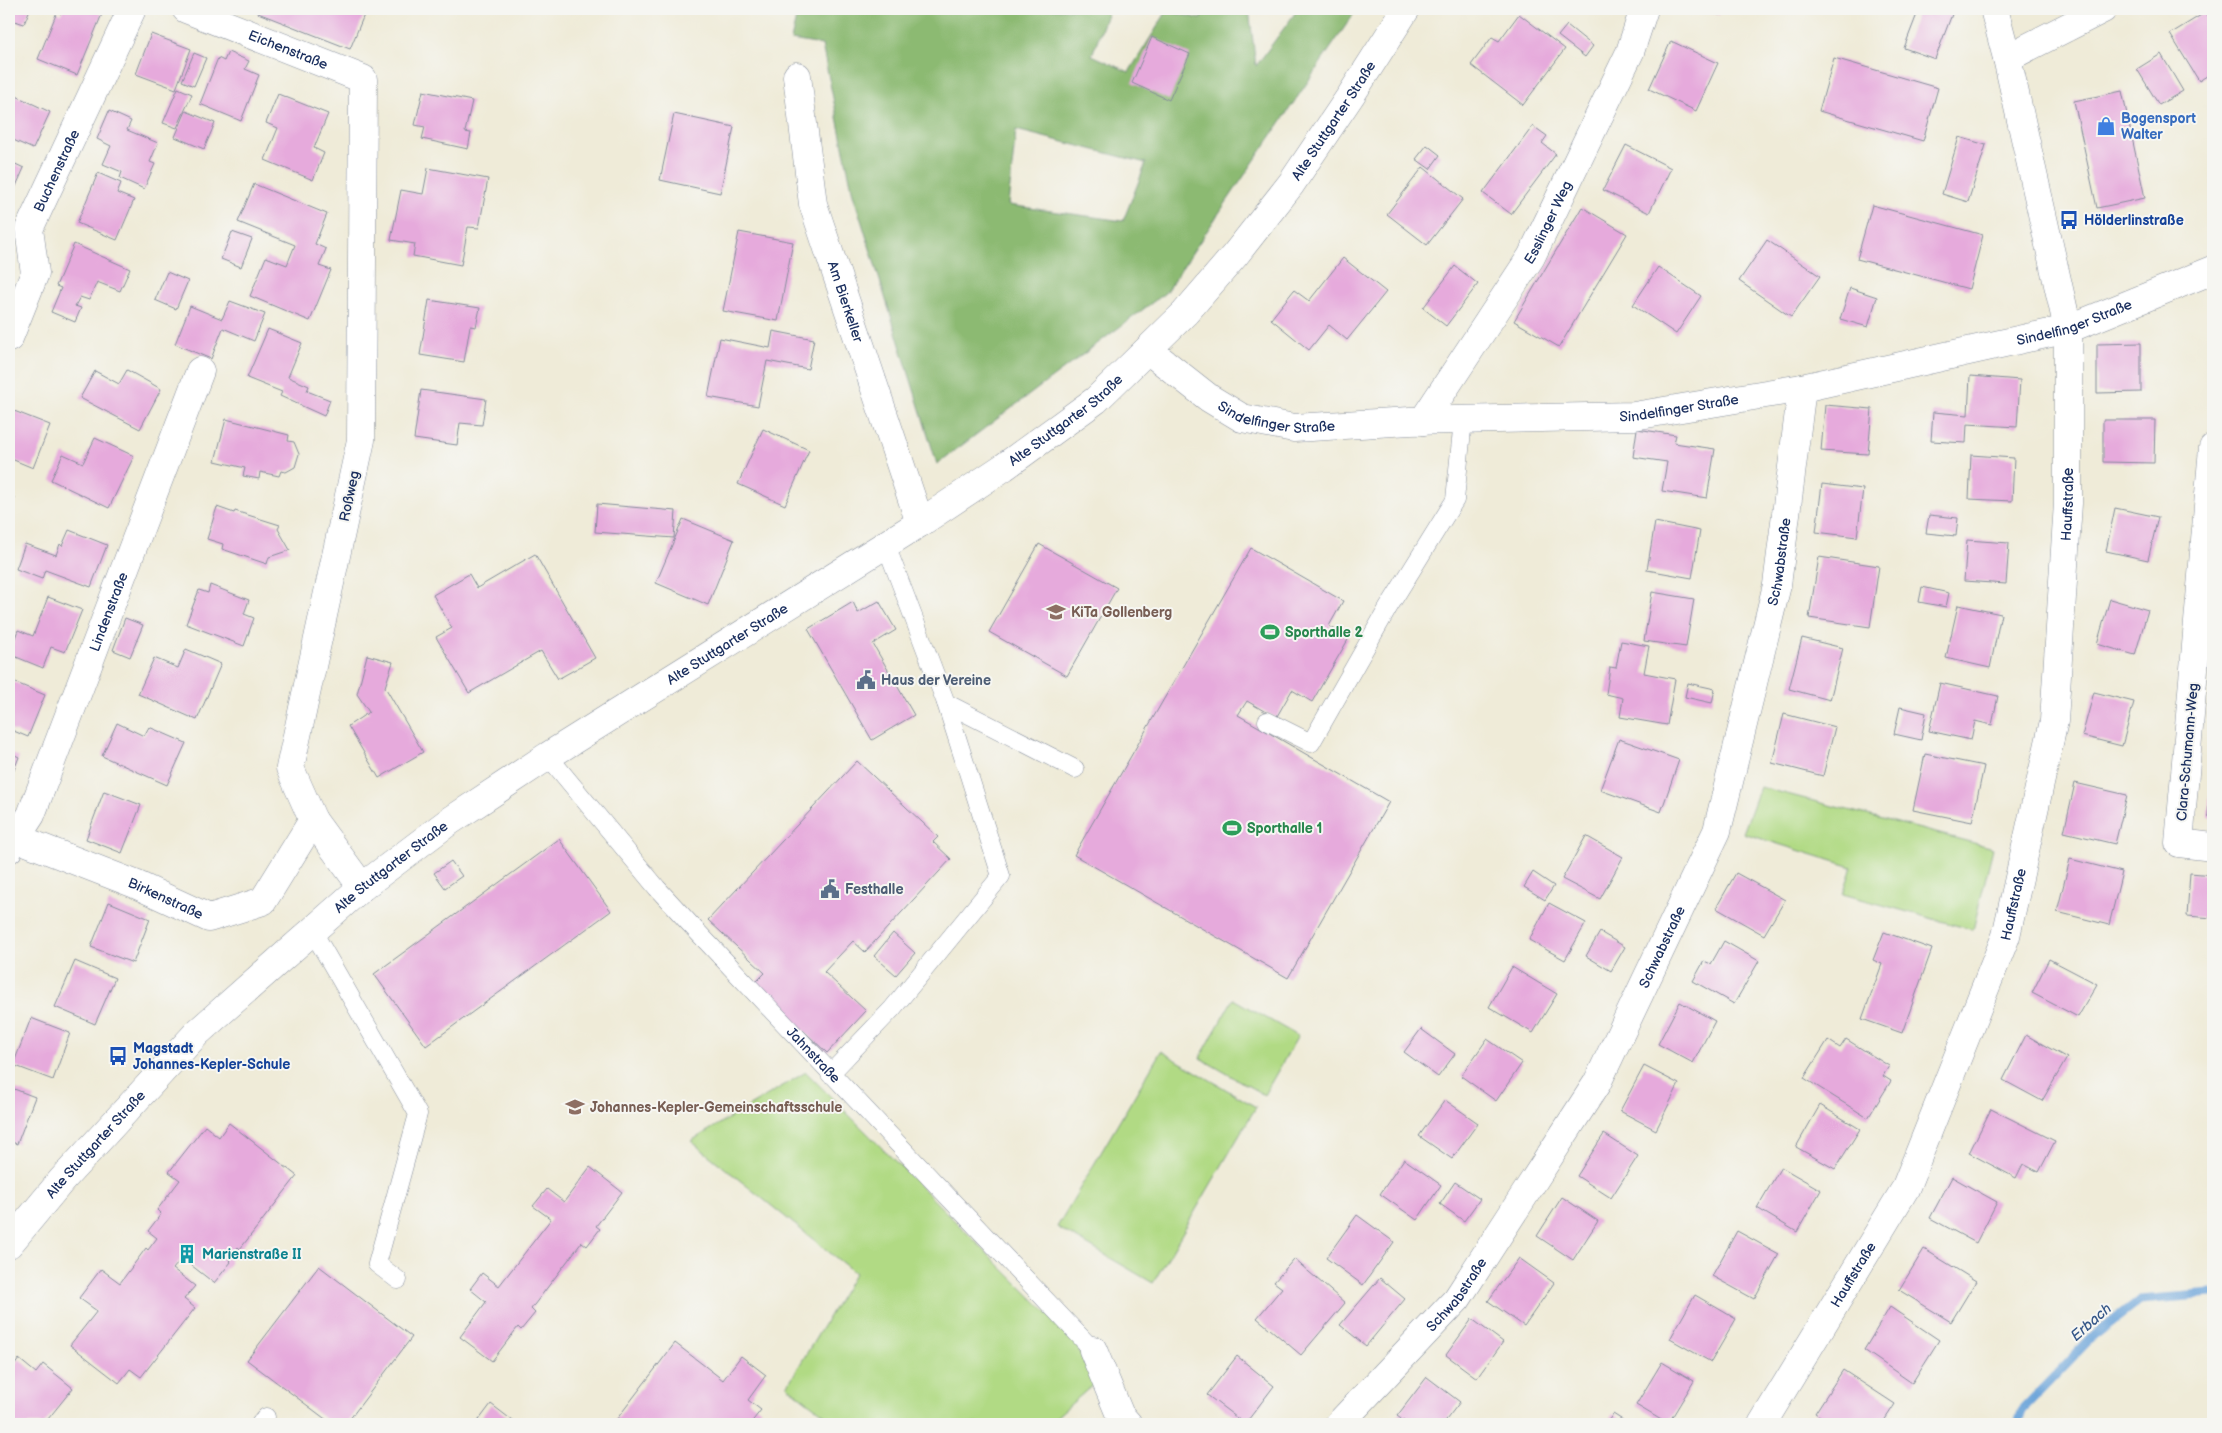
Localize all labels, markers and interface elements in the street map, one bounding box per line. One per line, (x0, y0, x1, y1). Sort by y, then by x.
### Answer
street label: Eichenstraße (246, 27, 330, 73)
street label: Alte Stuttgarter Straße (1288, 58, 1379, 184)
place label: Bogensport Walter (2121, 110, 2196, 143)
shop icon: Bogensport Walter (2095, 115, 2117, 137)
street label: Buchenstraße (30, 127, 83, 215)
street label: Esslinger Weg (1521, 178, 1576, 267)
bus stop icon: Hölderlinstraße (2058, 209, 2080, 231)
place label: Hölderlinstraße (2084, 212, 2184, 229)
street label: Am Bierkeller (824, 259, 867, 346)
street label: Sindelfinger Straße (2015, 296, 2134, 349)
street label: Alte Stuttgarter Straße (1005, 371, 1126, 470)
street label: Sindelfinger Straße (1619, 391, 1740, 425)
street label: Sindelfinger Straße (1215, 397, 1336, 437)
street label: Hauffstraße (2058, 468, 2077, 541)
street label: Roßweg (336, 469, 363, 523)
street label: Schwabstraße (1764, 517, 1794, 608)
street label: Lindenstraße (86, 570, 132, 654)
street label: Alte Stuttgarter Straße (664, 600, 791, 689)
school or university icon: KiTa Gollenberg (1045, 601, 1067, 623)
place label: KiTa Gollenberg (1071, 604, 1172, 621)
sports icon: Sporthalle 2 (1259, 621, 1281, 643)
place label: Sporthalle 2 (1285, 624, 1364, 641)
public building icon: Haus der Vereine (855, 669, 877, 691)
place label: Haus der Vereine (881, 672, 991, 689)
street label: Clara-Schumann-Weg (2173, 682, 2202, 822)
sports icon: Sporthalle 1 (1221, 817, 1243, 839)
street label: Alte Stuttgarter Straße (331, 818, 451, 917)
place label: Sporthalle 1 (1247, 820, 1322, 837)
street label: Hauffstraße (1997, 867, 2030, 942)
street label: Birkenstraße (126, 874, 206, 923)
public building icon: Festhalle (819, 878, 841, 900)
place label: Festhalle (845, 881, 903, 898)
street label: Schwabstraße (1635, 903, 1689, 991)
street label: Jahnstraße (783, 1024, 844, 1087)
place label: Magstadt Johannes-Kepler-Schule (133, 1040, 290, 1073)
bus stop icon: Magstadt Johannes-Kepler-Schule (107, 1045, 129, 1067)
street label: Alte Stuttgarter Straße (42, 1087, 149, 1202)
school or university icon: Johannes-Kepler-Gemeinschaftsschule (564, 1096, 586, 1118)
place label: Johannes-Kepler-Gemeinschaftsschule (590, 1099, 842, 1116)
street label: Hauffstraße (1827, 1239, 1880, 1310)
building icon: Marienstraße II (176, 1243, 198, 1265)
place label: Marienstraße II (202, 1246, 302, 1263)
street label: Schwabstraße (1423, 1255, 1490, 1335)
water label: Erbach (2067, 1299, 2116, 1345)

